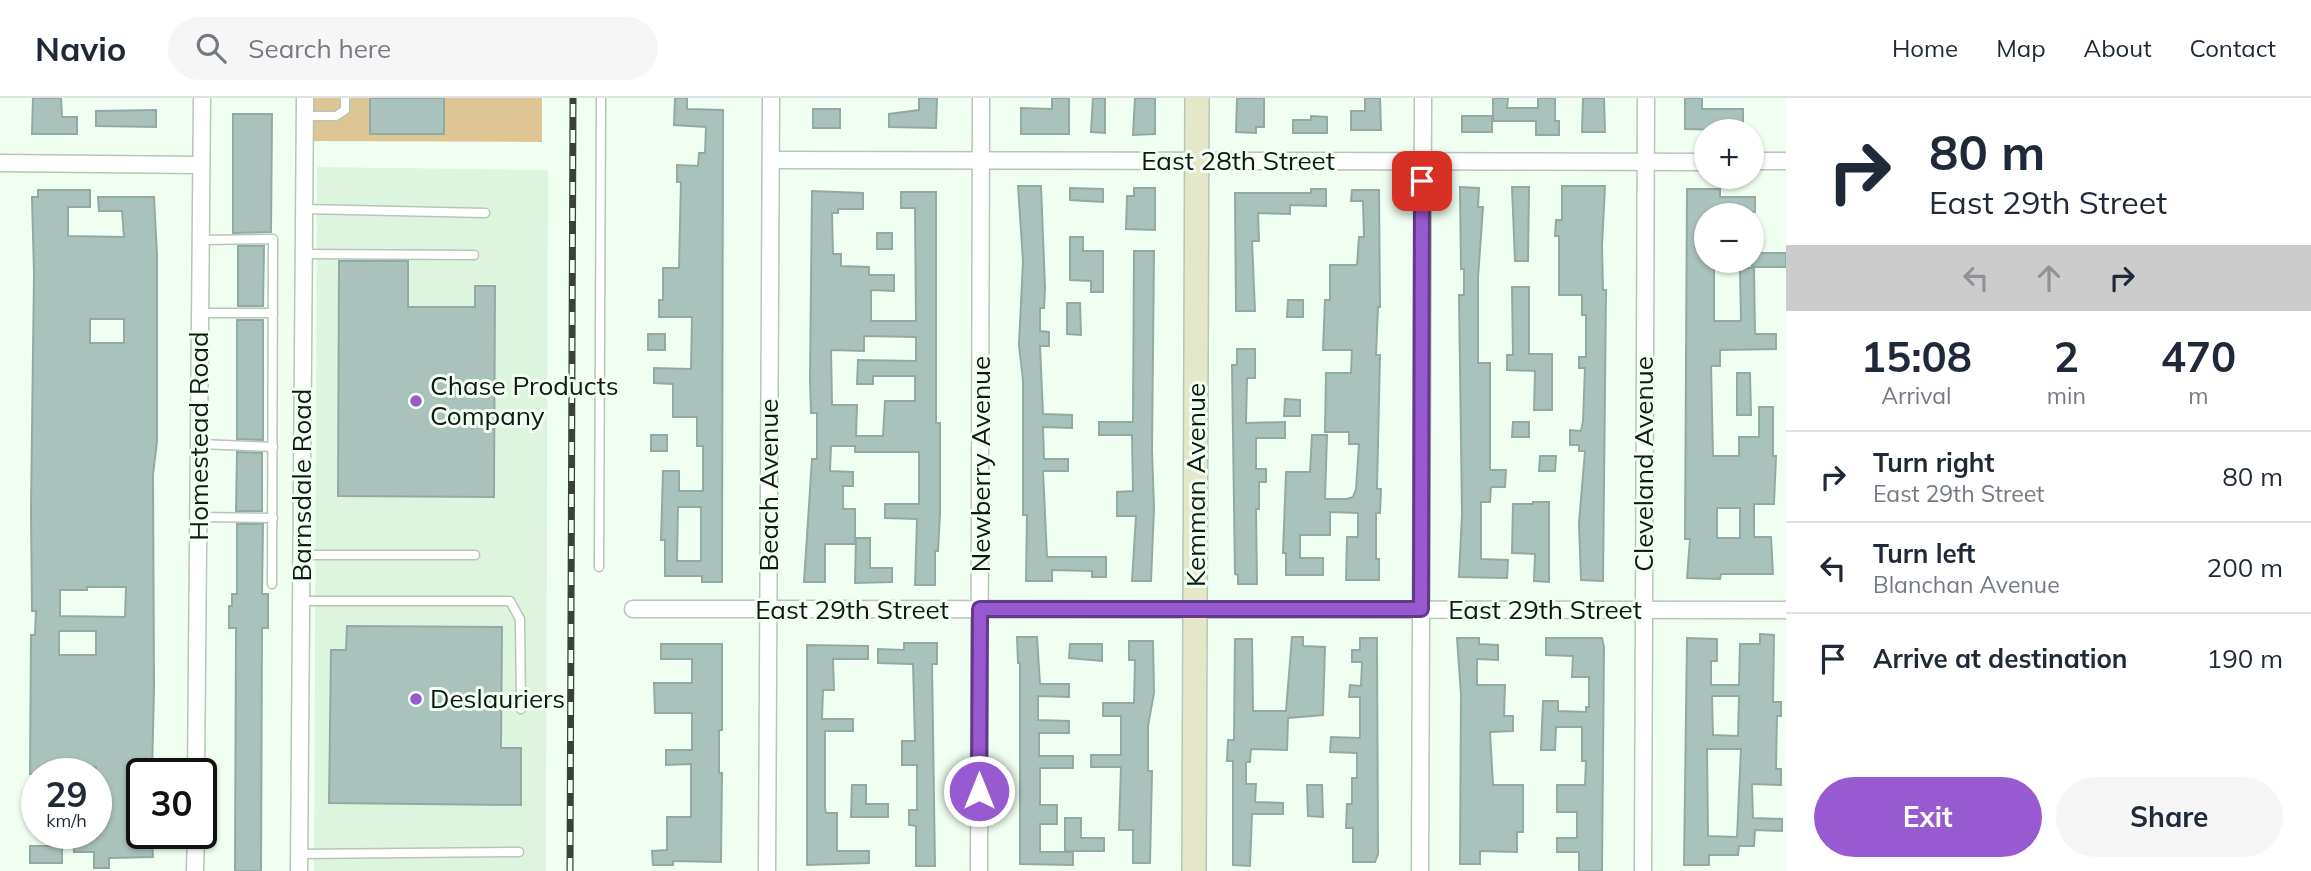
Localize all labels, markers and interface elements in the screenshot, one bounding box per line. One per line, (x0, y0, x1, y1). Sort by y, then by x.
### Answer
search box (168, 17, 658, 80)
text: Navio (35, 28, 126, 69)
icon: search (192, 29, 230, 67)
text: Search here (248, 32, 391, 65)
text: Home (1892, 33, 1958, 63)
text: Map (1996, 33, 2046, 63)
text: About (2084, 33, 2152, 63)
text: Contact (2190, 33, 2276, 63)
map controls (1694, 119, 1764, 273)
button: + (1694, 119, 1764, 189)
text: 80 m (1929, 121, 2045, 182)
icon: right (1814, 126, 1905, 217)
street label: East 28th Street (1141, 144, 1335, 177)
pin (1392, 151, 1452, 211)
icon: arrive (1403, 162, 1441, 200)
text: East 29th Street (1929, 182, 2167, 222)
button: − (1694, 203, 1764, 273)
icon: left (1957, 259, 1995, 297)
icon: ahead (2030, 259, 2068, 297)
icon: right (2103, 259, 2141, 297)
text: 15:08 (1861, 330, 1972, 383)
text: 2 (2054, 330, 2079, 383)
text: 470 (2161, 330, 2236, 383)
street label: Homestead Road (182, 331, 215, 541)
street label: Newberry Avenue (964, 356, 997, 572)
street label: Cleveland Avenue (1627, 356, 1660, 572)
place label: Chase Products Company (430, 369, 619, 432)
text: Arrival (1881, 381, 1952, 410)
text: min (2047, 381, 2086, 410)
text: m (2188, 381, 2209, 410)
street label: Kemman Avenue (1179, 383, 1212, 587)
street label: Barnsdale Road (285, 389, 318, 581)
marker: Chase Products Company (408, 393, 424, 409)
street label: Beach Avenue (752, 399, 785, 571)
text: Turn right (1873, 446, 1994, 479)
icon: right (1814, 458, 1852, 496)
text: 80 m (2222, 460, 2283, 493)
text: East 29th Street (1873, 479, 2044, 508)
text: Turn left (1873, 537, 1975, 570)
icon: left (1814, 549, 1852, 587)
text: 200 m (2207, 551, 2283, 584)
text: Blanchan Avenue (1873, 570, 2060, 599)
street label: East 29th Street (755, 593, 949, 626)
street label: East 29th Street (1448, 593, 1642, 626)
icon: arrive (1814, 640, 1852, 678)
text: Arrive at destination (1873, 642, 2128, 675)
text: 190 m (2207, 642, 2283, 675)
place label: Deslauriers (430, 682, 565, 715)
marker: Deslauriers (408, 691, 424, 707)
position arrow (942, 754, 1016, 828)
speed limit sign: 30 (126, 758, 217, 849)
text: 29 (45, 772, 88, 816)
button: Exit (1814, 777, 2042, 857)
button: Share (2056, 777, 2283, 857)
text: km/h (46, 809, 87, 832)

